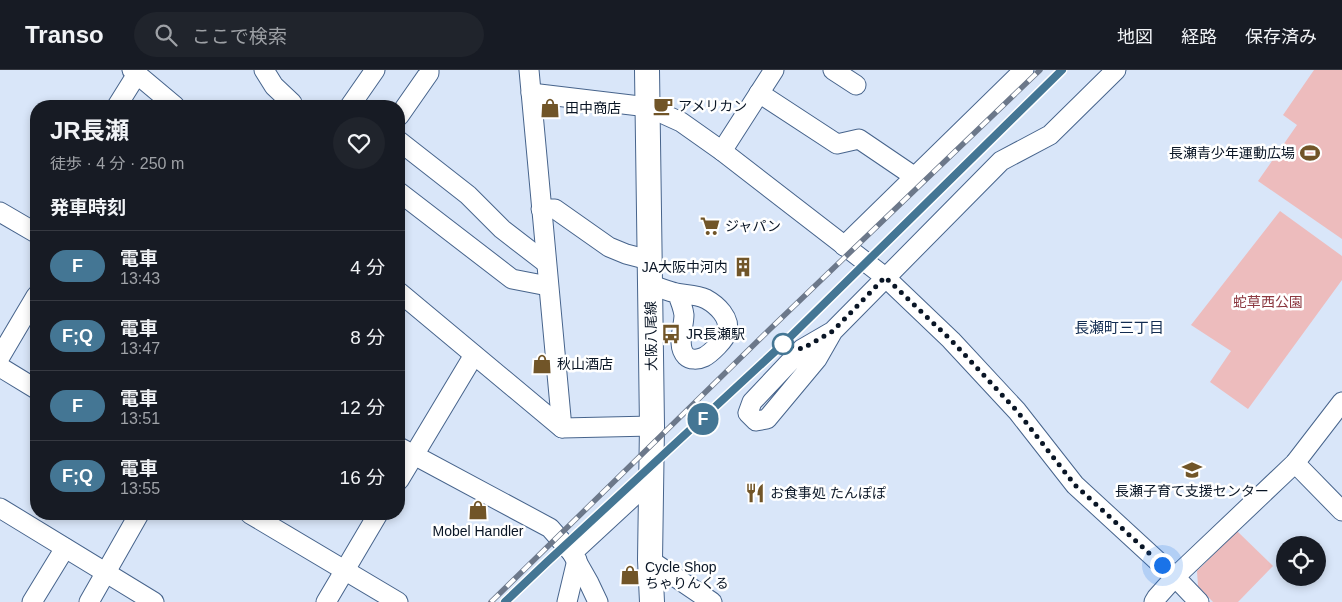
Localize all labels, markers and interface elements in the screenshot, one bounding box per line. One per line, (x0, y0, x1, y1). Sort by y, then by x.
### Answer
search box (134, 12, 484, 57)
text: Transo (25, 21, 104, 48)
icon: search (152, 21, 180, 49)
text: ここで検索 (192, 26, 287, 47)
text: 地図 (1117, 27, 1153, 47)
text: 経路 (1181, 27, 1217, 47)
text: 保存済み (1245, 27, 1317, 47)
cafe icon: アメリカン (652, 95, 674, 117)
shop icon: 田中商店 (539, 97, 561, 119)
place label: アメリカン (678, 98, 747, 114)
place label: 田中商店 (565, 100, 621, 116)
text: JR長瀬 (50, 117, 129, 144)
button: heart (333, 117, 385, 169)
sports icon: 長瀬青少年運動広場 (1299, 142, 1321, 164)
place label: 長瀬青少年運動広場 (1169, 145, 1295, 161)
text: 徒歩 · 4 分 · 250 m (50, 155, 184, 172)
text: 発車時刻 (50, 197, 126, 218)
supermarket icon: ジャパン (699, 215, 721, 237)
place label: ジャパン (725, 218, 781, 234)
text: 電車 (120, 248, 158, 269)
text: F (72, 256, 83, 276)
building icon: JA大阪中河内 (732, 256, 754, 278)
text: 4 分 (350, 257, 385, 278)
place label: JA大阪中河内 (642, 259, 728, 275)
text: 13:43 (120, 270, 160, 287)
park label: 蛇草西公園 (1233, 294, 1303, 310)
street label: 大阪八尾線 (642, 301, 660, 371)
text: 電車 (120, 318, 158, 339)
district label: 長瀬町三丁目 (1074, 319, 1164, 336)
bus stop icon: JR長瀬駅 (660, 323, 682, 345)
text: F;Q (62, 326, 93, 346)
place label: JR長瀬駅 (686, 326, 745, 342)
text: 8 分 (350, 327, 385, 348)
unlabelled marker (772, 333, 794, 355)
text: 13:47 (120, 340, 160, 357)
shop icon: 秋山酒店 (531, 353, 553, 375)
place label: 秋山酒店 (557, 356, 613, 372)
text: 電車 (120, 388, 158, 409)
text: F (72, 396, 83, 416)
text: 12 分 (340, 397, 385, 418)
line badge: F (687, 403, 719, 435)
text: F (698, 409, 709, 429)
text: 13:51 (120, 410, 160, 427)
text: 電車 (120, 458, 158, 479)
school or university icon: 長瀬子育て支援センター (1181, 459, 1203, 481)
text: F;Q (62, 466, 93, 486)
text: 16 分 (340, 467, 385, 488)
text: 13:55 (120, 480, 160, 497)
restaurant icon: お食事処 たんぽぽ (744, 482, 766, 504)
place label: 長瀬子育て支援センター (1115, 483, 1269, 499)
place label: お食事処 たんぽぽ (770, 485, 886, 501)
shop icon: Mobel Handler (467, 499, 489, 521)
place label: Mobel Handler (432, 523, 524, 539)
map controls (1276, 536, 1326, 586)
button: locate (1276, 536, 1326, 586)
your location (1150, 553, 1175, 578)
place label: Cycle Shop ちゃりんくる (645, 559, 729, 591)
shop icon: Cycle Shop ちゃりんくる (619, 564, 641, 586)

